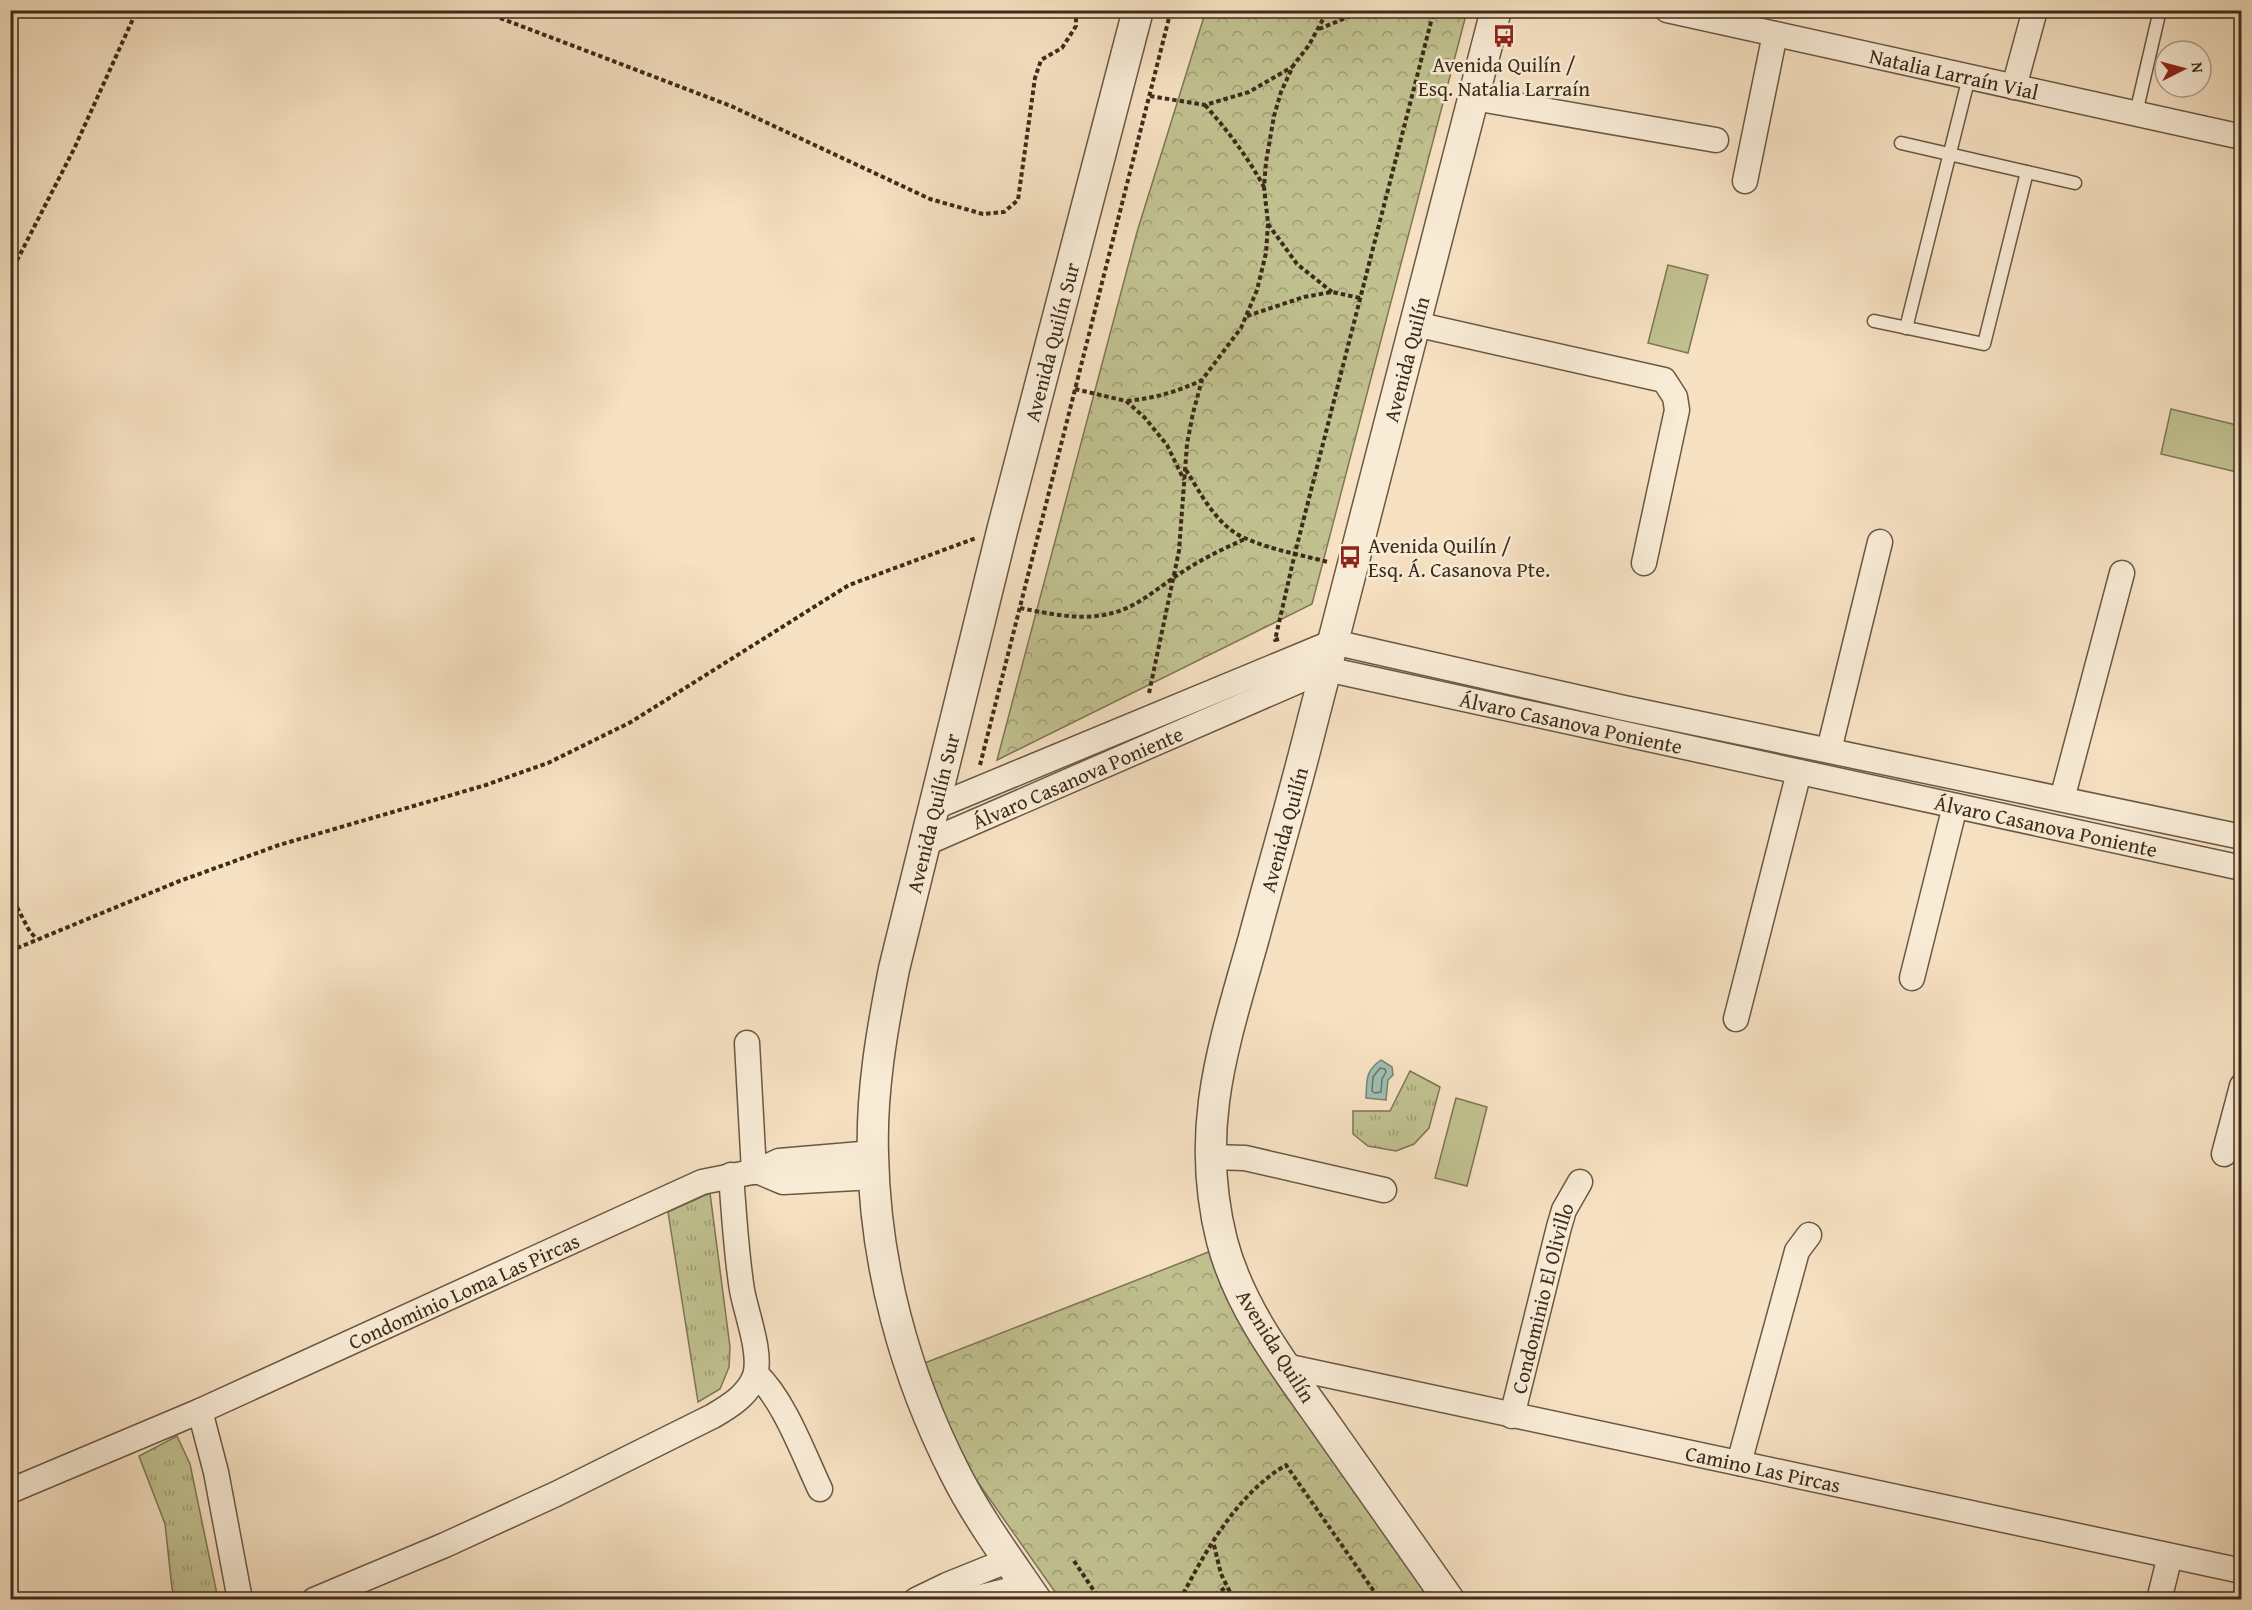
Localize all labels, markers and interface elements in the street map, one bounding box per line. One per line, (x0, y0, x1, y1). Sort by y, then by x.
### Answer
bus stop icon: Avenida Quilín / Esq. Natalia Larraín (1491, 23, 1517, 49)
north arrow (2153, 39, 2213, 99)
street label: Natalia Larraín Vial (1867, 40, 2042, 107)
place label: Avenida Quilín / Esq. Natalia Larraín (1418, 49, 1590, 104)
text: N (2185, 61, 2210, 74)
street label: Avenida Quilín Sur (1016, 259, 1087, 425)
street label: Avenida Quilín (1375, 293, 1437, 425)
place label: Avenida Quilín / Esq. Á. Casanova Pte. (1368, 530, 1550, 585)
bus stop icon: Avenida Quilín / Esq. Á. Casanova Pte. (1337, 544, 1363, 570)
street label: Álvaro Casanova Poniente (1457, 683, 1686, 762)
street label: Álvaro Casanova Poniente (967, 718, 1188, 837)
street label: Avenida Quilín Sur (898, 730, 967, 896)
street label: Avenida Quilín (1252, 763, 1316, 896)
street label: Álvaro Casanova Poniente (1932, 786, 2160, 865)
street label: Condominio El Olivillo (1503, 1196, 1581, 1397)
street label: Condominio Loma Las Pircas (343, 1225, 584, 1357)
street label: Avenida Quilín (1229, 1283, 1323, 1409)
street label: Camino Las Pircas (1683, 1437, 1844, 1500)

